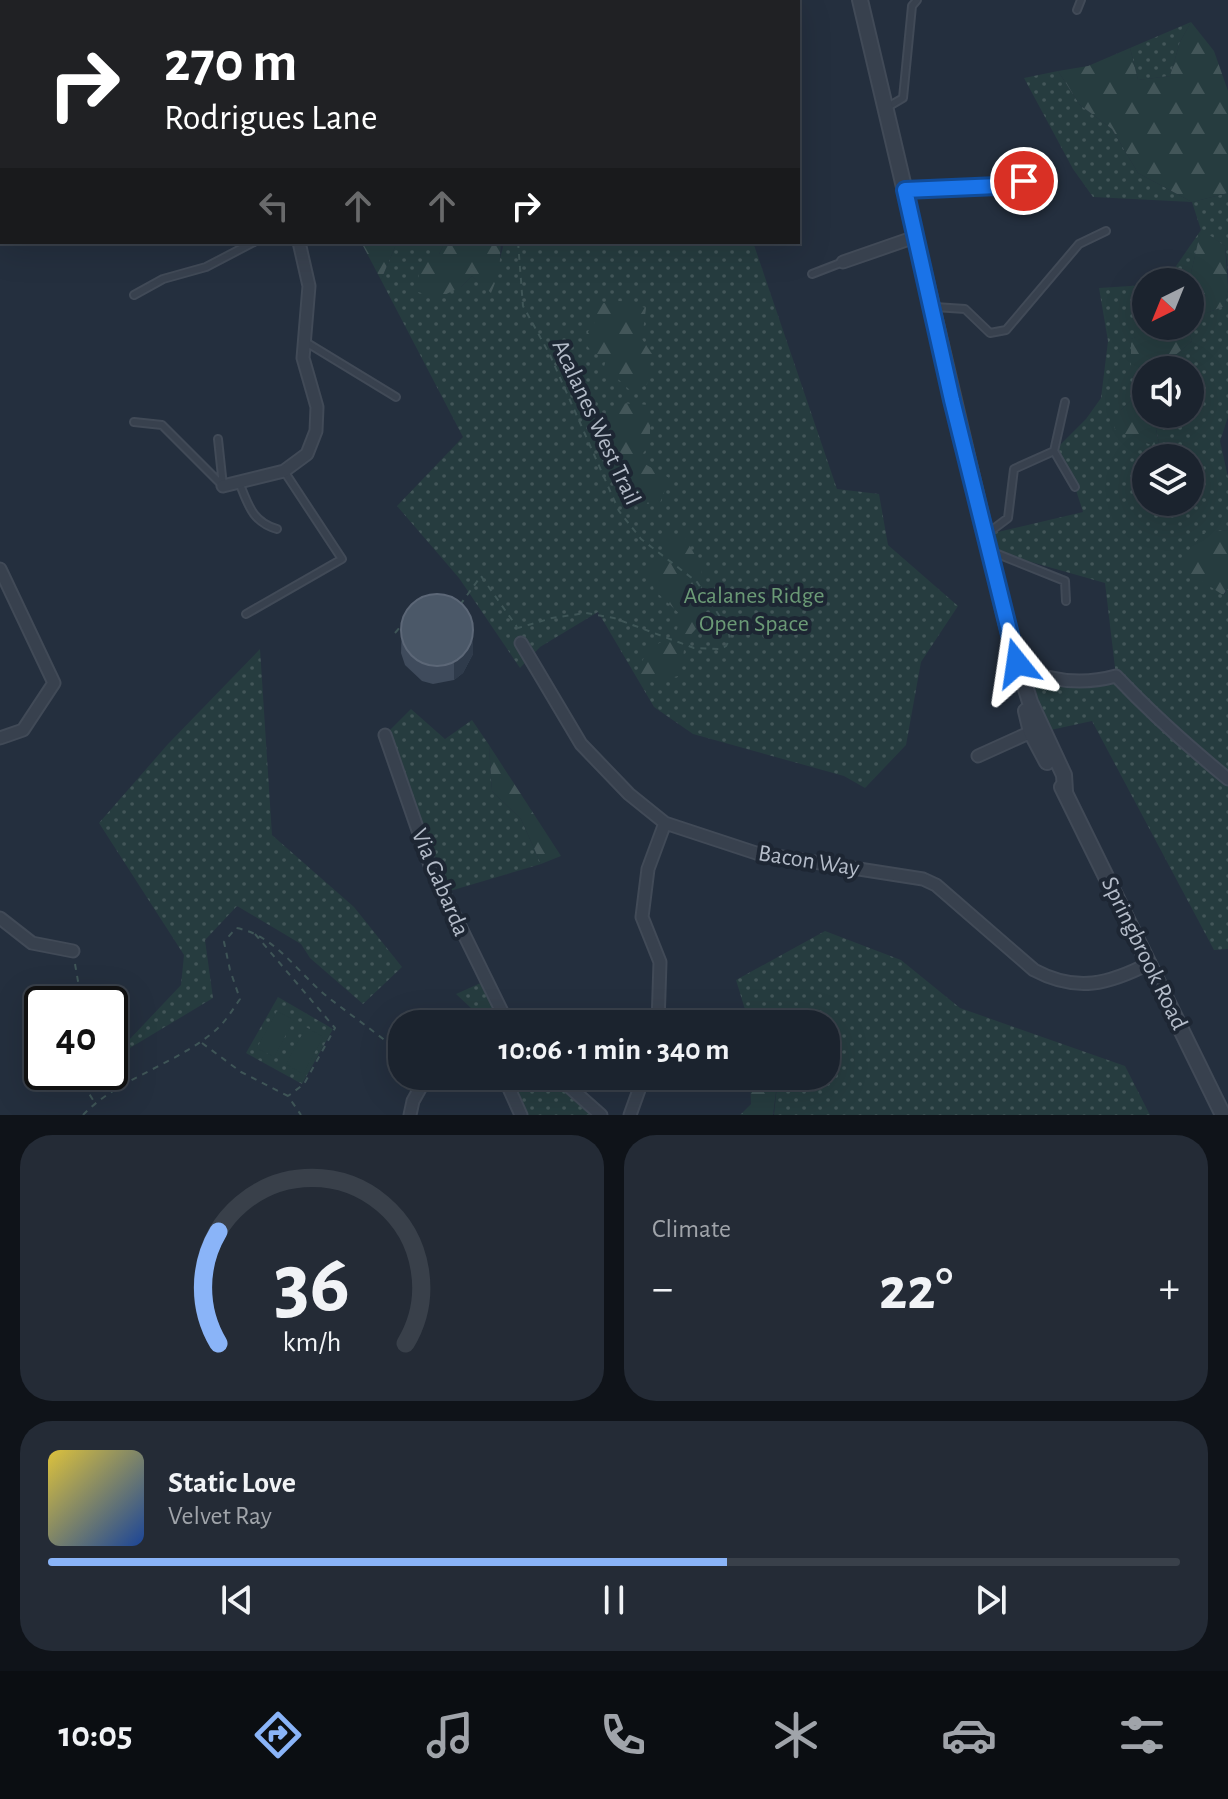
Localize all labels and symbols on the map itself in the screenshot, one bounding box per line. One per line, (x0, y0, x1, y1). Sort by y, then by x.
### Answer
pin (990, 147, 1058, 215)
north arrow (1132, 268, 1204, 340)
street label: Acalanes West Trail (547, 336, 645, 509)
park label: Acalanes Ridge Open Space (684, 584, 824, 636)
position arrow (975, 621, 1059, 705)
street label: Via Gabarda (407, 825, 473, 940)
street label: Bacon Way (756, 841, 861, 881)
street label: Springbrook Road (1097, 873, 1191, 1034)
speed limit sign: 40 (24, 986, 128, 1090)

